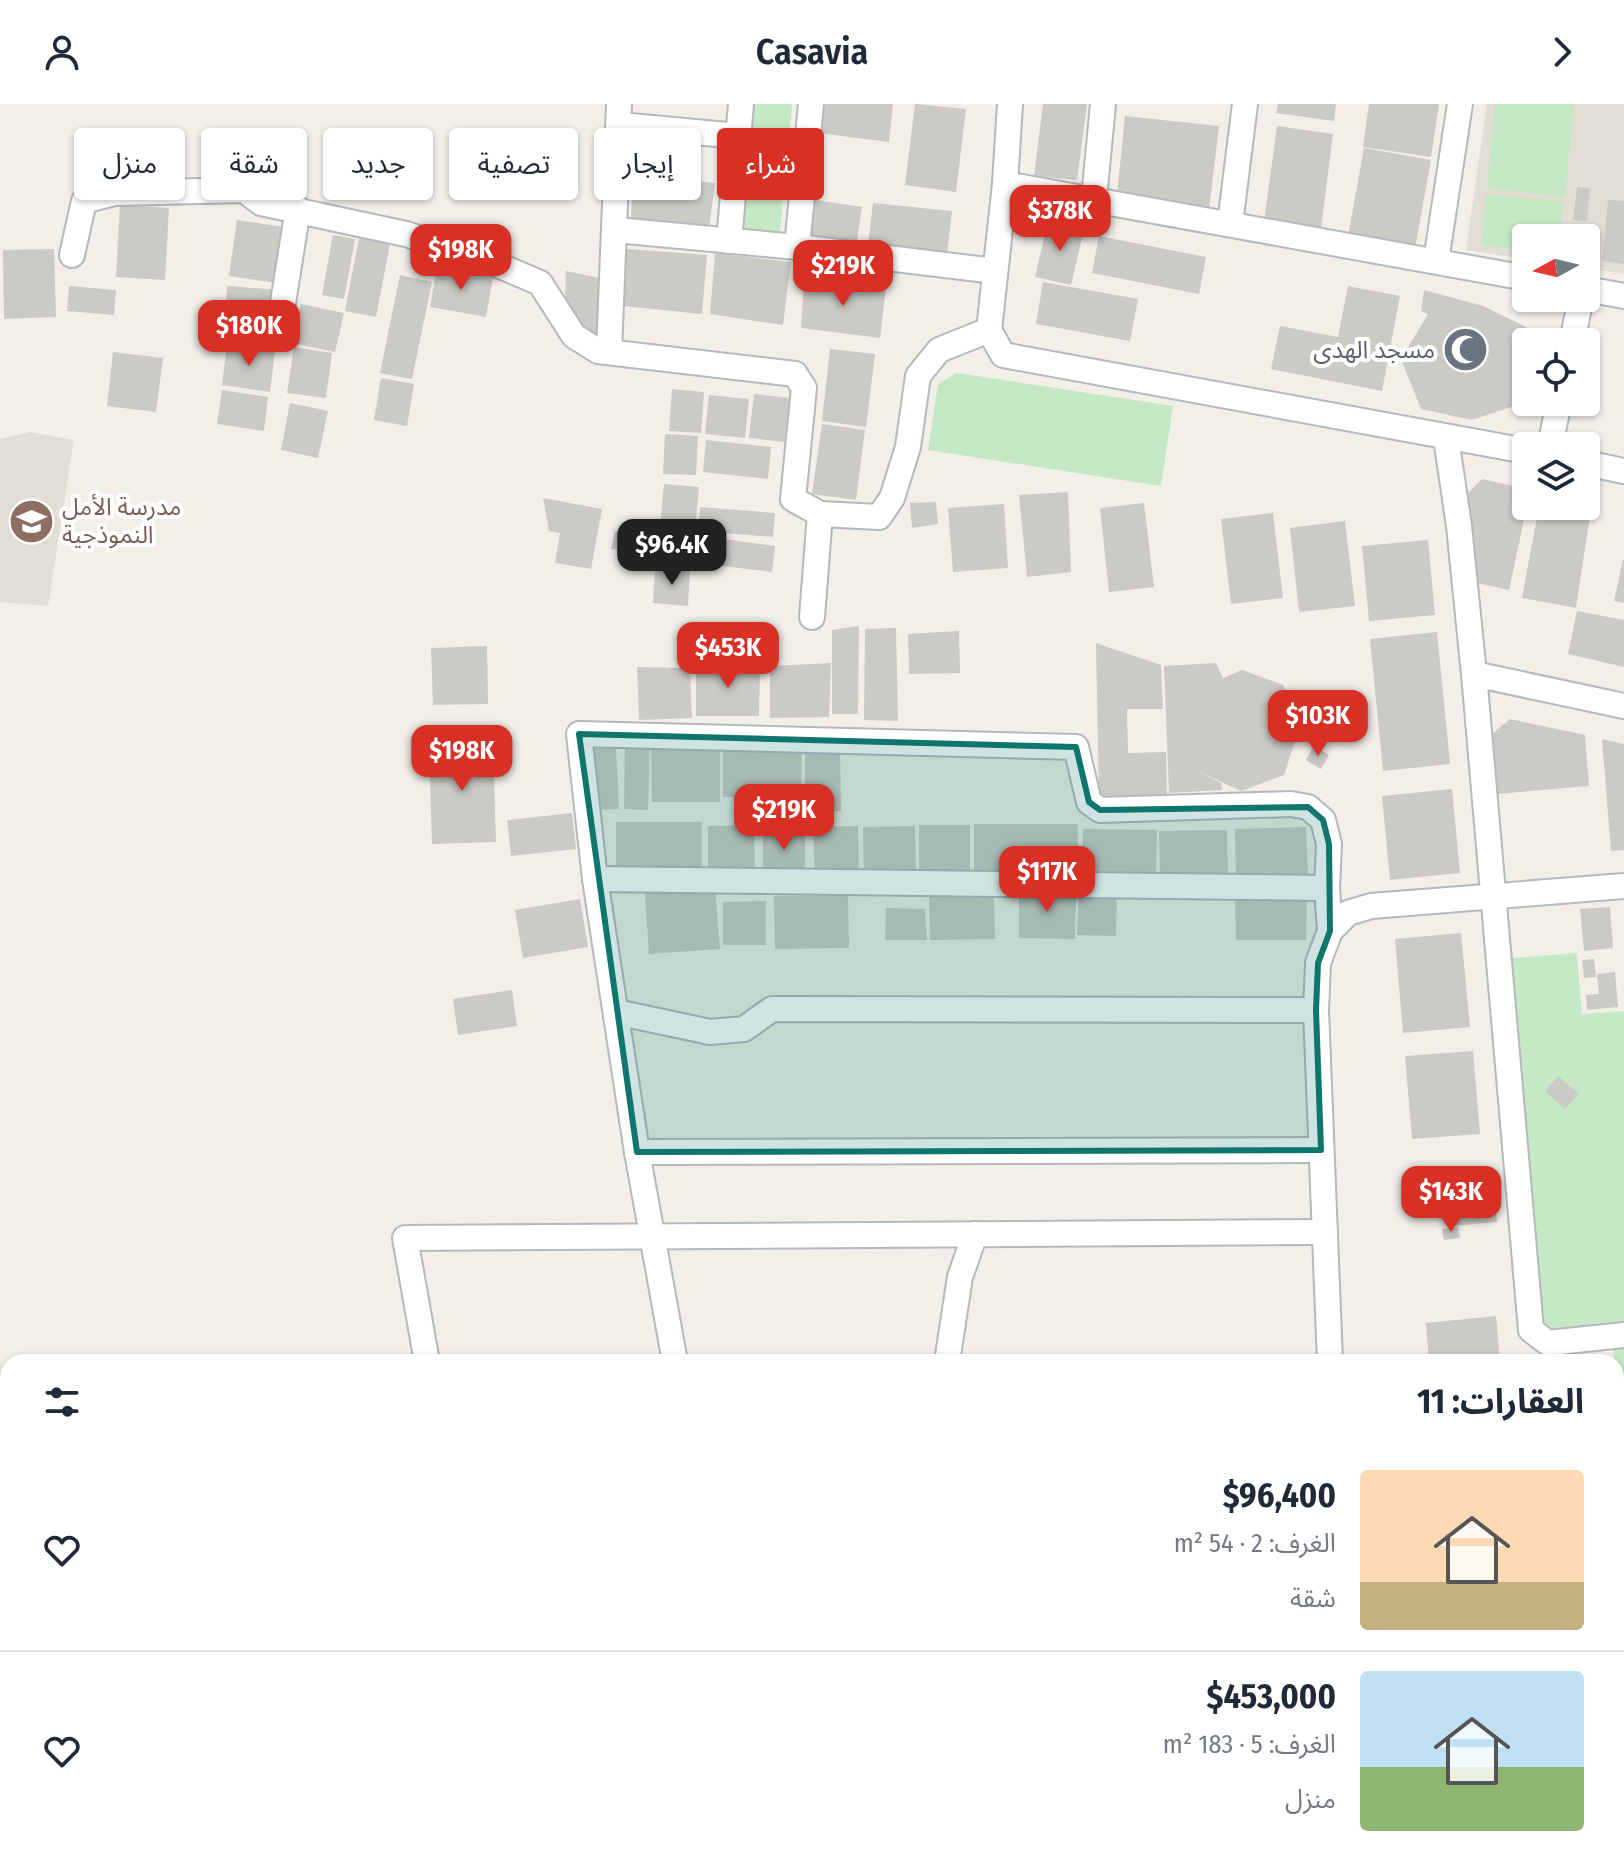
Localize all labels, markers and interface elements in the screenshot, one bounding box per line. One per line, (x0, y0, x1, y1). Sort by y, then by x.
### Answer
icon: person (40, 30, 84, 74)
text: Casavia (756, 30, 868, 74)
icon: forward (1540, 30, 1584, 74)
chip: منزل (74, 128, 185, 200)
chip: شقة (201, 128, 307, 200)
chip: جديد (323, 128, 433, 200)
chip: تصفية (449, 128, 578, 200)
chip: إيجار (594, 128, 701, 200)
chip: شراء (717, 128, 824, 200)
pin: $378K (1004, 185, 1116, 253)
text: $378K (1028, 195, 1092, 226)
pin: $198K (405, 224, 517, 292)
north arrow (1512, 224, 1600, 312)
map controls (1512, 224, 1600, 520)
text: $198K (428, 234, 494, 265)
pin: $219K (787, 240, 899, 308)
text: $219K (811, 250, 875, 281)
pin: $180K (193, 300, 305, 368)
text: $180K (216, 310, 282, 341)
mosque icon: مسجد الهدى (1442, 326, 1490, 374)
button: locate (1512, 328, 1600, 416)
place label: مسجد الهدى (1313, 336, 1435, 364)
button: layers (1512, 432, 1600, 520)
place label: مدرسة الأمل النموذجية (62, 493, 181, 549)
school or university icon: مدرسة الأمل النموذجية (7, 497, 55, 545)
pin: $96.4K (607, 519, 737, 587)
text: $96.4K (635, 529, 709, 560)
pin: $453K (672, 622, 784, 690)
text: $453K (695, 632, 761, 663)
pin: $103K (1262, 690, 1374, 758)
text: $103K (1286, 700, 1350, 731)
pin: $198K (406, 725, 518, 793)
text: $198K (429, 735, 495, 766)
pin: $219K (728, 784, 840, 852)
text: $219K (752, 794, 816, 825)
pin: $117K (991, 846, 1103, 914)
text: $117K (1017, 856, 1077, 887)
pin: $143K (1395, 1166, 1507, 1234)
text: $143K (1419, 1176, 1483, 1207)
icon: filters (40, 1380, 84, 1424)
text: العقارات: 11 (1417, 1381, 1584, 1422)
text: $96,400 (1223, 1475, 1336, 1516)
icon: home (1424, 1502, 1520, 1598)
icon: heart (40, 1528, 84, 1572)
text: الغرف: 2 · 54 m² (1174, 1528, 1336, 1559)
text: شقة (1290, 1583, 1336, 1614)
text: $453,000 (1207, 1676, 1336, 1717)
icon: home (1424, 1703, 1520, 1799)
icon: heart (40, 1729, 84, 1773)
text: الغرف: 5 · 183 m² (1163, 1729, 1336, 1760)
text: منزل (1285, 1784, 1336, 1815)

